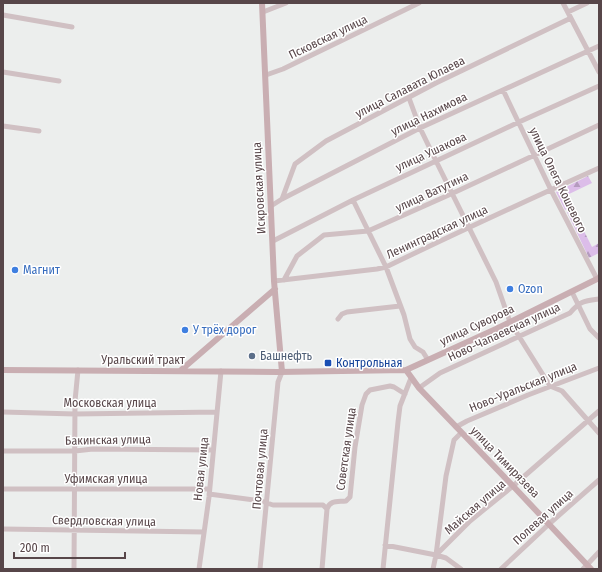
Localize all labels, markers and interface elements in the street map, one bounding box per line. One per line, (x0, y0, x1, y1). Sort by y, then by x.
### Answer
street label: Псковская улица (287, 12, 370, 62)
street label: улица Салавата Юлаева (353, 53, 467, 121)
street label: улица Нахимова (389, 89, 470, 139)
street label: улица Олега Кошевого (526, 125, 590, 235)
street label: улица Ушакова (393, 129, 469, 174)
street label: Искровская улица (250, 142, 268, 234)
street label: улица Ватутина (393, 169, 471, 215)
street label: Ленинградская улица (384, 202, 490, 262)
place label: Магнит (23, 263, 60, 277)
marker: Магнит (10, 265, 20, 275)
place label: Ozon (518, 282, 543, 296)
marker: Ozon (505, 284, 515, 294)
street label: Ново-Чапаевская улица (446, 300, 562, 364)
street label: улица Суворова (438, 302, 517, 348)
place label: У трёх дорог (192, 323, 257, 337)
marker: У трёх дорог (180, 325, 190, 335)
place label: Башнефть (260, 349, 313, 363)
marker: Башнефть (247, 351, 257, 361)
street label: Уральский тракт (100, 353, 185, 367)
place label: Контрольная (336, 356, 402, 370)
marker: Контрольная (323, 358, 333, 368)
street label: Ново-Уральская улица (467, 359, 579, 415)
street label: Московская улица (63, 396, 157, 410)
street label: Советская улица (333, 406, 359, 491)
street label: улица Тимирязева (467, 424, 543, 501)
street label: Почтовая улица (249, 428, 271, 510)
street label: Бакинская улица (65, 432, 151, 448)
street label: Новая улица (191, 436, 211, 502)
street label: Уфимская улица (63, 472, 148, 486)
street label: Майская улица (442, 477, 508, 537)
street label: Полевая улица (510, 486, 576, 548)
street label: Свердловская улица (52, 513, 156, 529)
scale bar (14, 534, 125, 560)
text: 200 m (20, 541, 50, 555)

